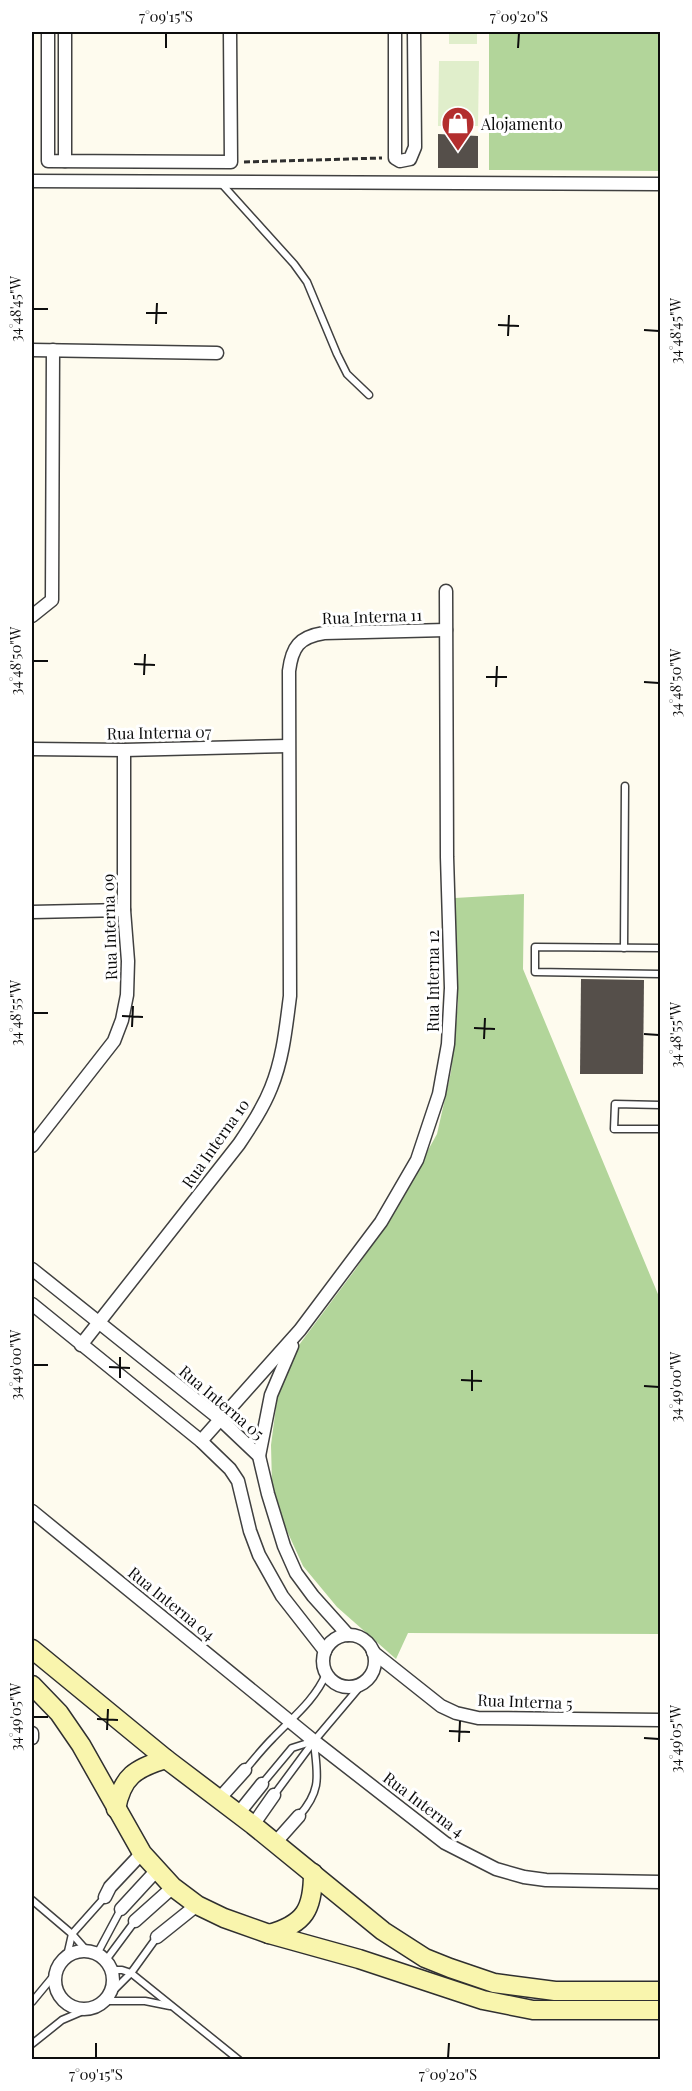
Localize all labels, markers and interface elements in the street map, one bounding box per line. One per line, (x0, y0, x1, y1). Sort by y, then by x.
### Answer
text: 7°09'15"S (139, 6, 193, 26)
text: 7°09'20"S (490, 6, 548, 26)
shop icon: Alojamento (440, 105, 476, 152)
place label: Alojamento (480, 113, 563, 134)
text: 34°48'45"W (5, 276, 25, 342)
text: 34°48'45"W (665, 298, 685, 364)
street label: Rua Interna 11 (321, 604, 423, 628)
text: 34°48'50"W (5, 626, 25, 695)
text: 34°48'50"W (665, 648, 685, 717)
street label: Rua Interna 07 (106, 721, 212, 743)
street label: Rua Interna 09 (97, 873, 121, 981)
street label: Rua Interna 12 (422, 930, 443, 1032)
text: 34°48'55"W (5, 980, 25, 1046)
text: 34°48'55"W (665, 1002, 685, 1068)
street label: Rua Interna 10 (177, 1094, 253, 1192)
text: 34°49'00"W (5, 1329, 25, 1400)
text: 34°49'00"W (665, 1351, 685, 1422)
street label: Rua Interna 05 (175, 1360, 269, 1444)
street label: Rua Interna 04 (124, 1561, 220, 1645)
text: 34°49'05"W (5, 1683, 25, 1751)
street label: Rua Interna 5 (477, 1689, 573, 1713)
text: 34°49'05"W (665, 1705, 685, 1773)
street label: Rua Interna 4 (379, 1767, 469, 1841)
text: 7°09'15"S (69, 2064, 123, 2084)
text: 7°09'20"S (419, 2064, 477, 2084)

